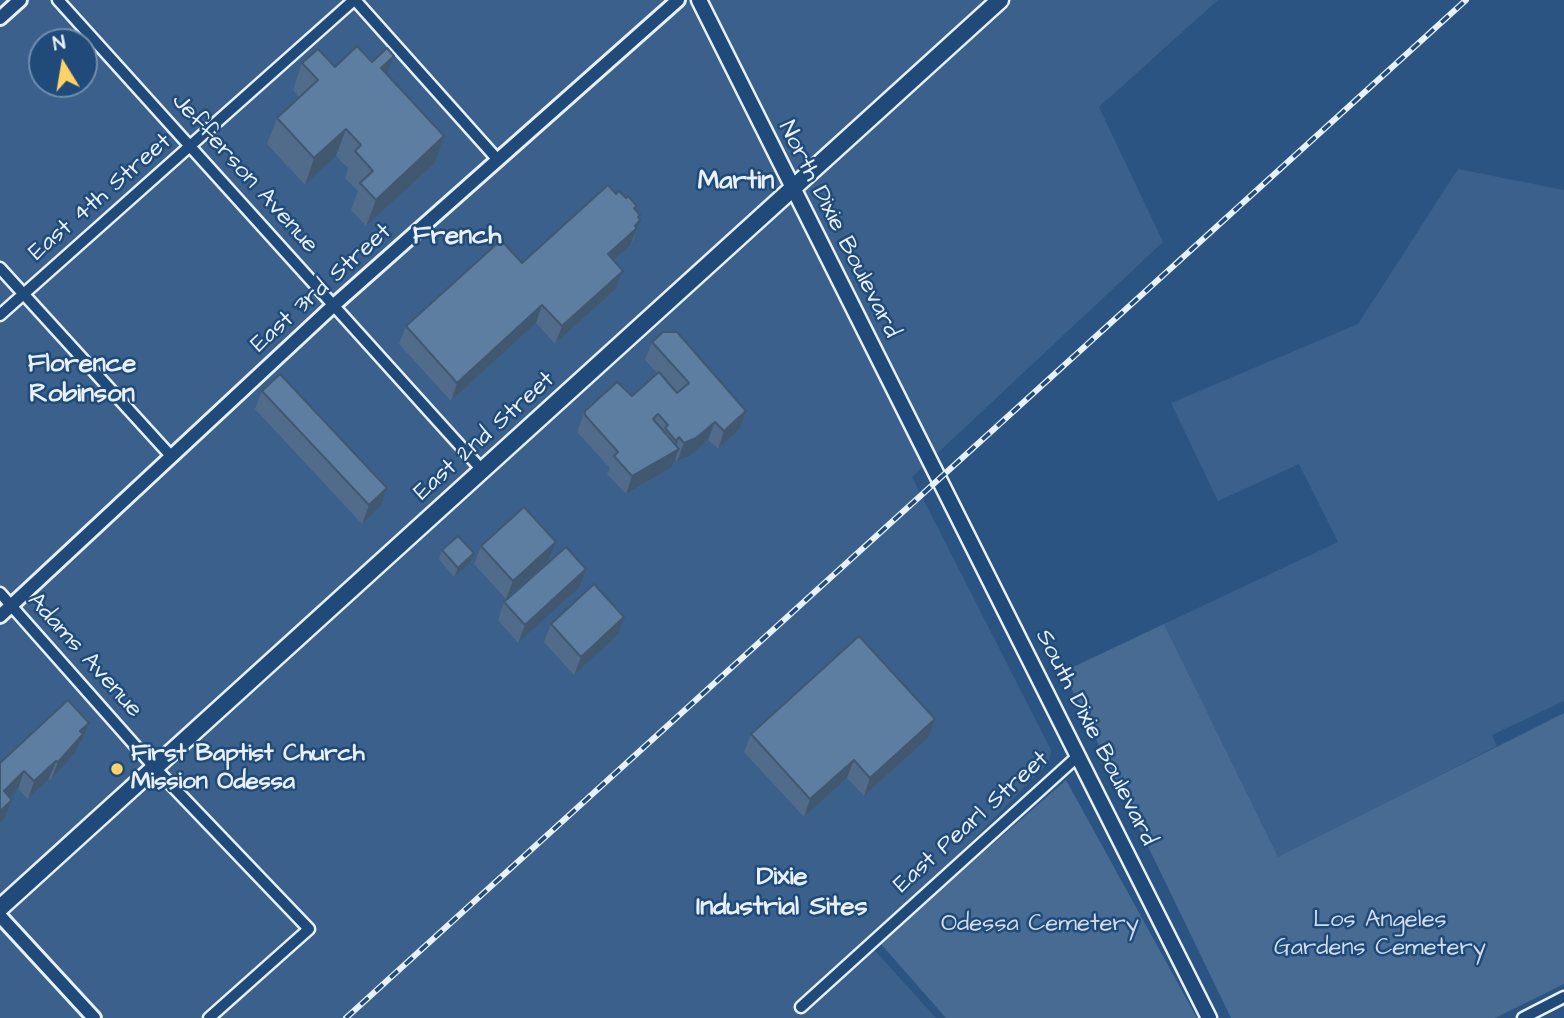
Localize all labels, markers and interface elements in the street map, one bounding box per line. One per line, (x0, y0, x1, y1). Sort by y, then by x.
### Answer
north arrow (28, 28, 98, 98)
text: N (51, 29, 68, 58)
street label: Jefferson Avenue (165, 88, 323, 260)
street label: North Dixie Boulevard (771, 117, 905, 343)
street label: East 4th Street (24, 128, 178, 268)
district label: Martin (698, 167, 774, 199)
street label: East 3rd Street (246, 218, 398, 360)
district label: French (413, 222, 501, 254)
district label: Florence Robinson (28, 350, 136, 412)
street label: East 2nd Street (409, 366, 561, 508)
street label: Adams Avenue (20, 588, 148, 724)
street label: South Dixie Boulevard (1028, 625, 1162, 851)
place label: First Baptist Church Mission Odessa (131, 741, 365, 797)
street label: East Pearl Street (888, 746, 1056, 900)
marker: First Baptist Church Mission Odessa (109, 761, 125, 777)
district label: Dixie Industrial Sites (696, 863, 868, 924)
park label: Los Angeles Gardens Cemetery (1274, 907, 1486, 963)
park label: Odessa Cemetery (941, 911, 1139, 939)

